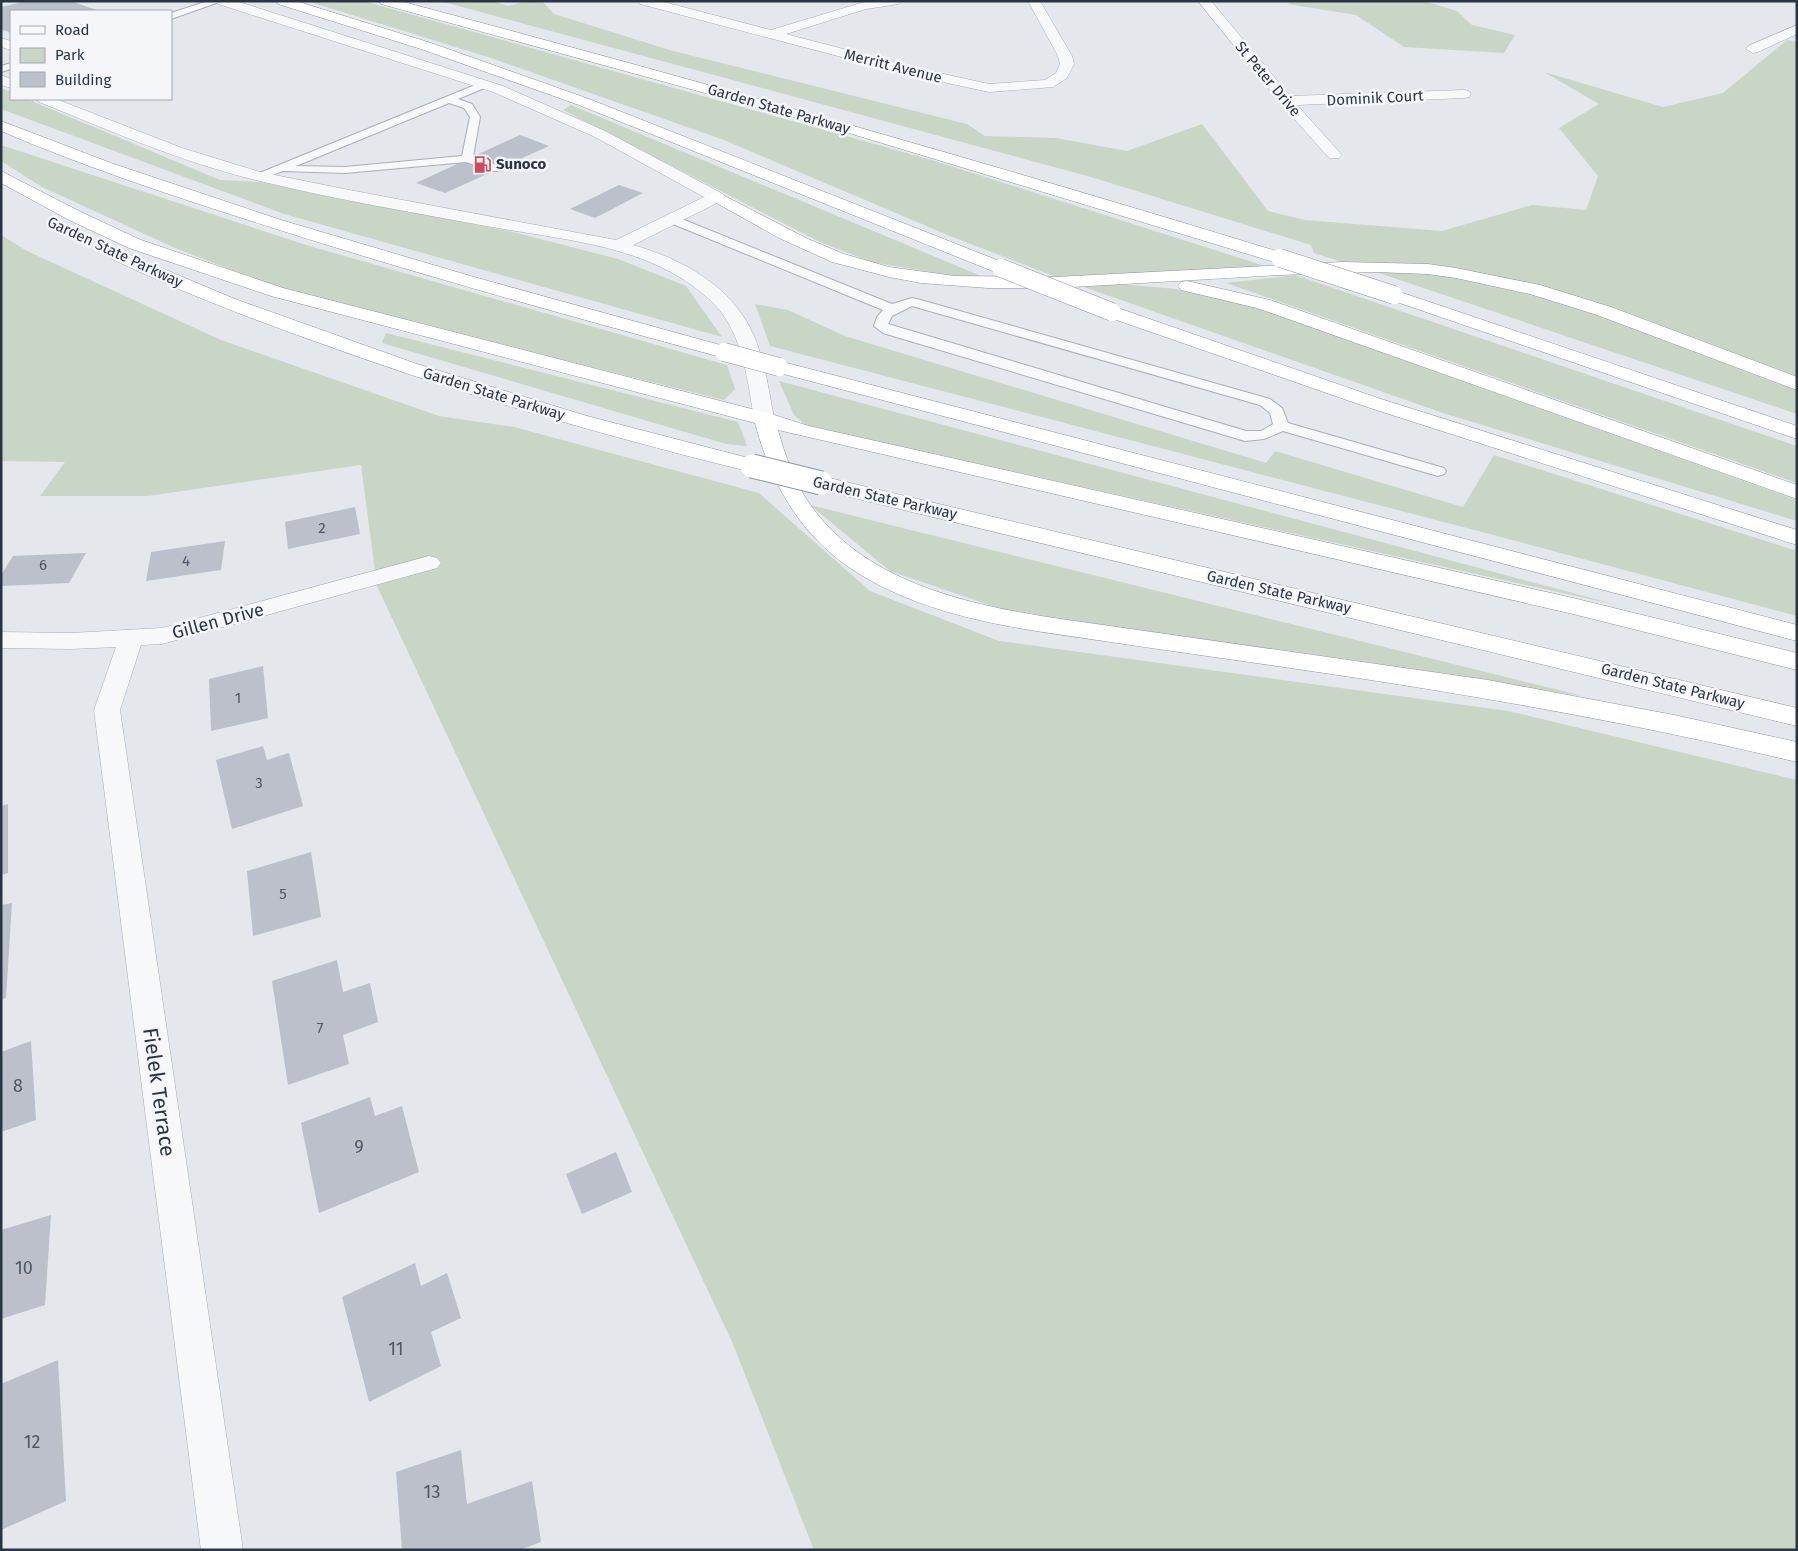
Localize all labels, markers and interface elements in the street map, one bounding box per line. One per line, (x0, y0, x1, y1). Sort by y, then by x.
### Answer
legend (10, 10, 172, 100)
text: Road (55, 21, 90, 39)
street label: St Peter Drive (1231, 38, 1305, 120)
street label: Merritt Avenue (842, 45, 944, 87)
text: Park (55, 46, 85, 64)
text: Building (55, 71, 111, 89)
street label: Garden State Parkway (706, 80, 853, 138)
street label: Dominik Court (1326, 86, 1424, 110)
fuel station icon: Sunoco (472, 154, 492, 174)
place label: Sunoco (496, 155, 546, 173)
street label: Garden State Parkway (44, 213, 186, 292)
street label: Garden State Parkway (421, 364, 568, 424)
street label: Garden State Parkway (811, 473, 959, 523)
house number: 2 (318, 519, 326, 537)
house number: 4 (182, 552, 190, 570)
house number: 6 (39, 556, 47, 574)
street label: Garden State Parkway (1205, 567, 1353, 617)
street label: Gillen Drive (170, 598, 266, 644)
street label: Garden State Parkway (1599, 659, 1747, 713)
house number: 1 (235, 689, 241, 707)
house number: 3 (255, 774, 263, 792)
house number: 5 (279, 885, 287, 903)
house number: 7 (317, 1019, 324, 1037)
street label: Fielek Terrace (137, 1026, 181, 1158)
house number: 8 (13, 1075, 23, 1097)
house number: 9 (354, 1136, 364, 1158)
house number: 10 (15, 1257, 33, 1279)
house number: 11 (388, 1338, 404, 1360)
house number: 12 (24, 1431, 40, 1453)
house number: 13 (424, 1481, 440, 1503)

